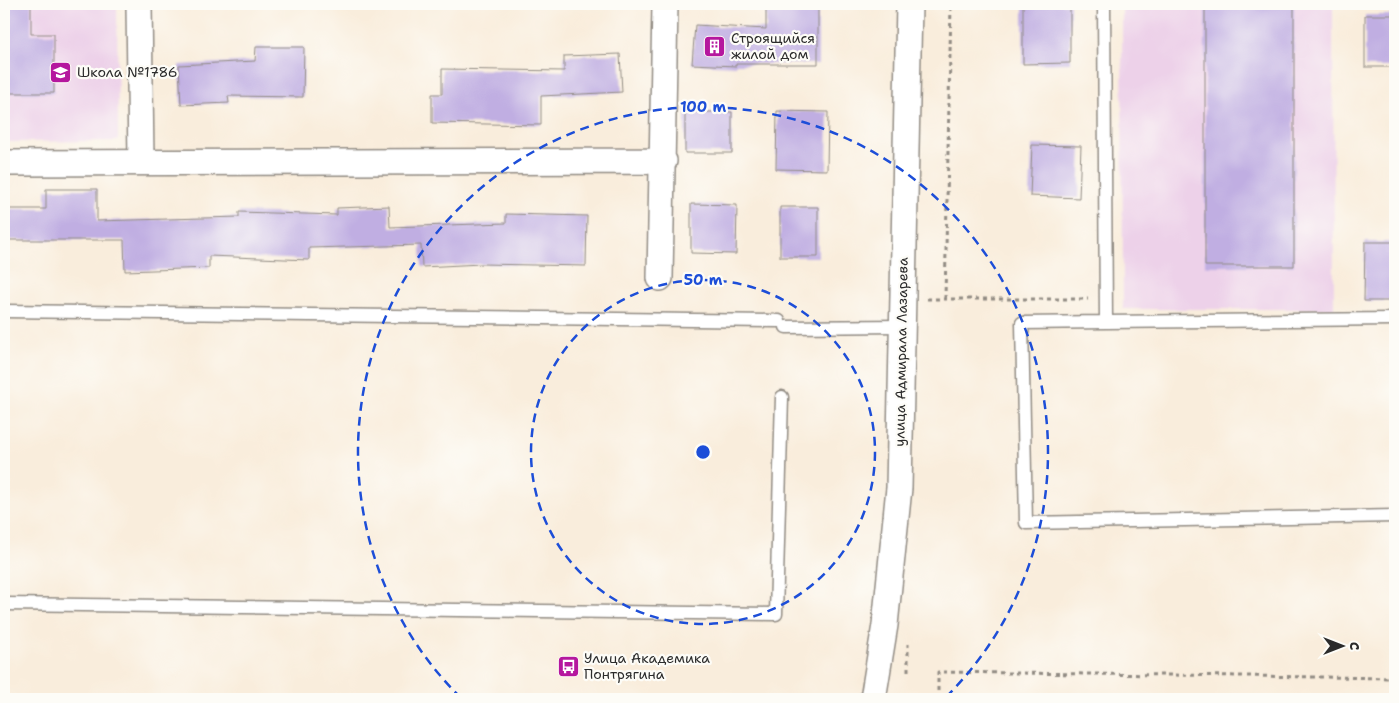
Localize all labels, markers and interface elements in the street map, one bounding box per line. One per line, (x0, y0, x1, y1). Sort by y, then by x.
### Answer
place label: Строящийся жилой дом (731, 29, 815, 63)
building icon: Строящийся жилой дом (703, 34, 727, 58)
school or university icon: Школа №1786 (49, 60, 73, 84)
place label: Школа №1786 (77, 63, 178, 81)
text: 100 m (680, 97, 726, 117)
street label: улица Адмирала Лазарева (890, 257, 912, 447)
text: 50 m (684, 270, 723, 290)
centre of rings (694, 443, 712, 461)
north arrow (1316, 620, 1366, 670)
text: С (1346, 642, 1364, 650)
place label: Улица Академика Понтрягина (584, 649, 710, 683)
bus stop icon: Улица Академика Понтрягина (556, 654, 580, 678)

